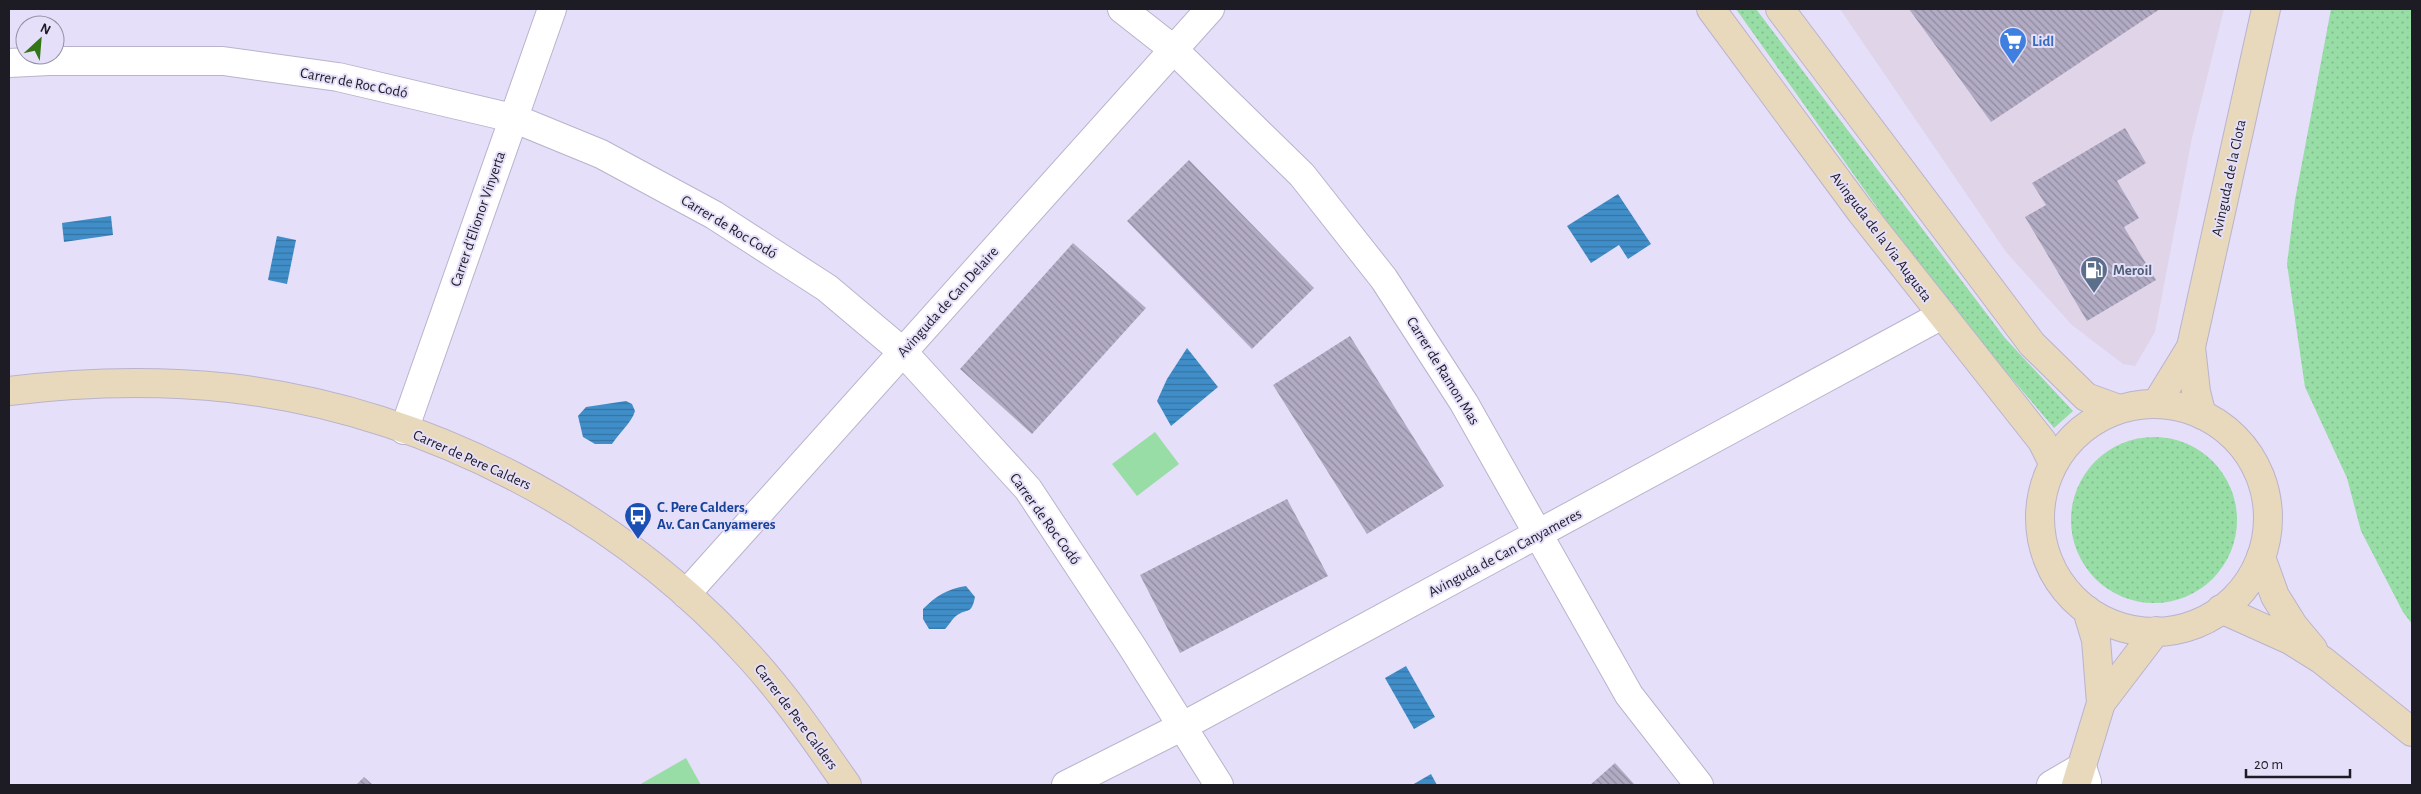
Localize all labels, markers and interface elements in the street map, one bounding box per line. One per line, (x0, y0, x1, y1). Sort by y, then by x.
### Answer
north arrow (15, 15, 65, 65)
text: N (38, 21, 53, 38)
supermarket icon: Lidl (1998, 26, 2028, 65)
place label: Lidl (2032, 34, 2054, 49)
street label: Carrer de Roc Codó (299, 65, 409, 101)
street label: Avinguda de la Clota (2209, 118, 2249, 238)
street label: Carrer d'Elionor Vinyerta (448, 149, 508, 289)
street label: Avinguda de la Via Augusta (1827, 169, 1935, 305)
street label: Carrer de Roc Codó (678, 192, 780, 262)
street label: Avinguda de Can Delaire (895, 244, 1001, 360)
fuel station icon: Meroil (2079, 255, 2109, 294)
place label: Meroil (2113, 263, 2152, 278)
street label: Carrer de Ramon Mas (1404, 314, 1482, 428)
street label: Carrer de Pere Calders (411, 427, 533, 493)
street label: Carrer de Roc Codó (1007, 470, 1083, 568)
place label: C. Pere Calders, Av. Can Canyameres (657, 500, 776, 532)
bus stop icon: C. Pere Calders, Av. Can Canyameres (623, 501, 653, 540)
street label: Avinguda de Can Canyameres (1426, 506, 1584, 600)
street label: Carrer de Pere Calders (752, 662, 840, 772)
scale bar (2246, 746, 2350, 778)
text: 20 m (2254, 757, 2283, 772)

